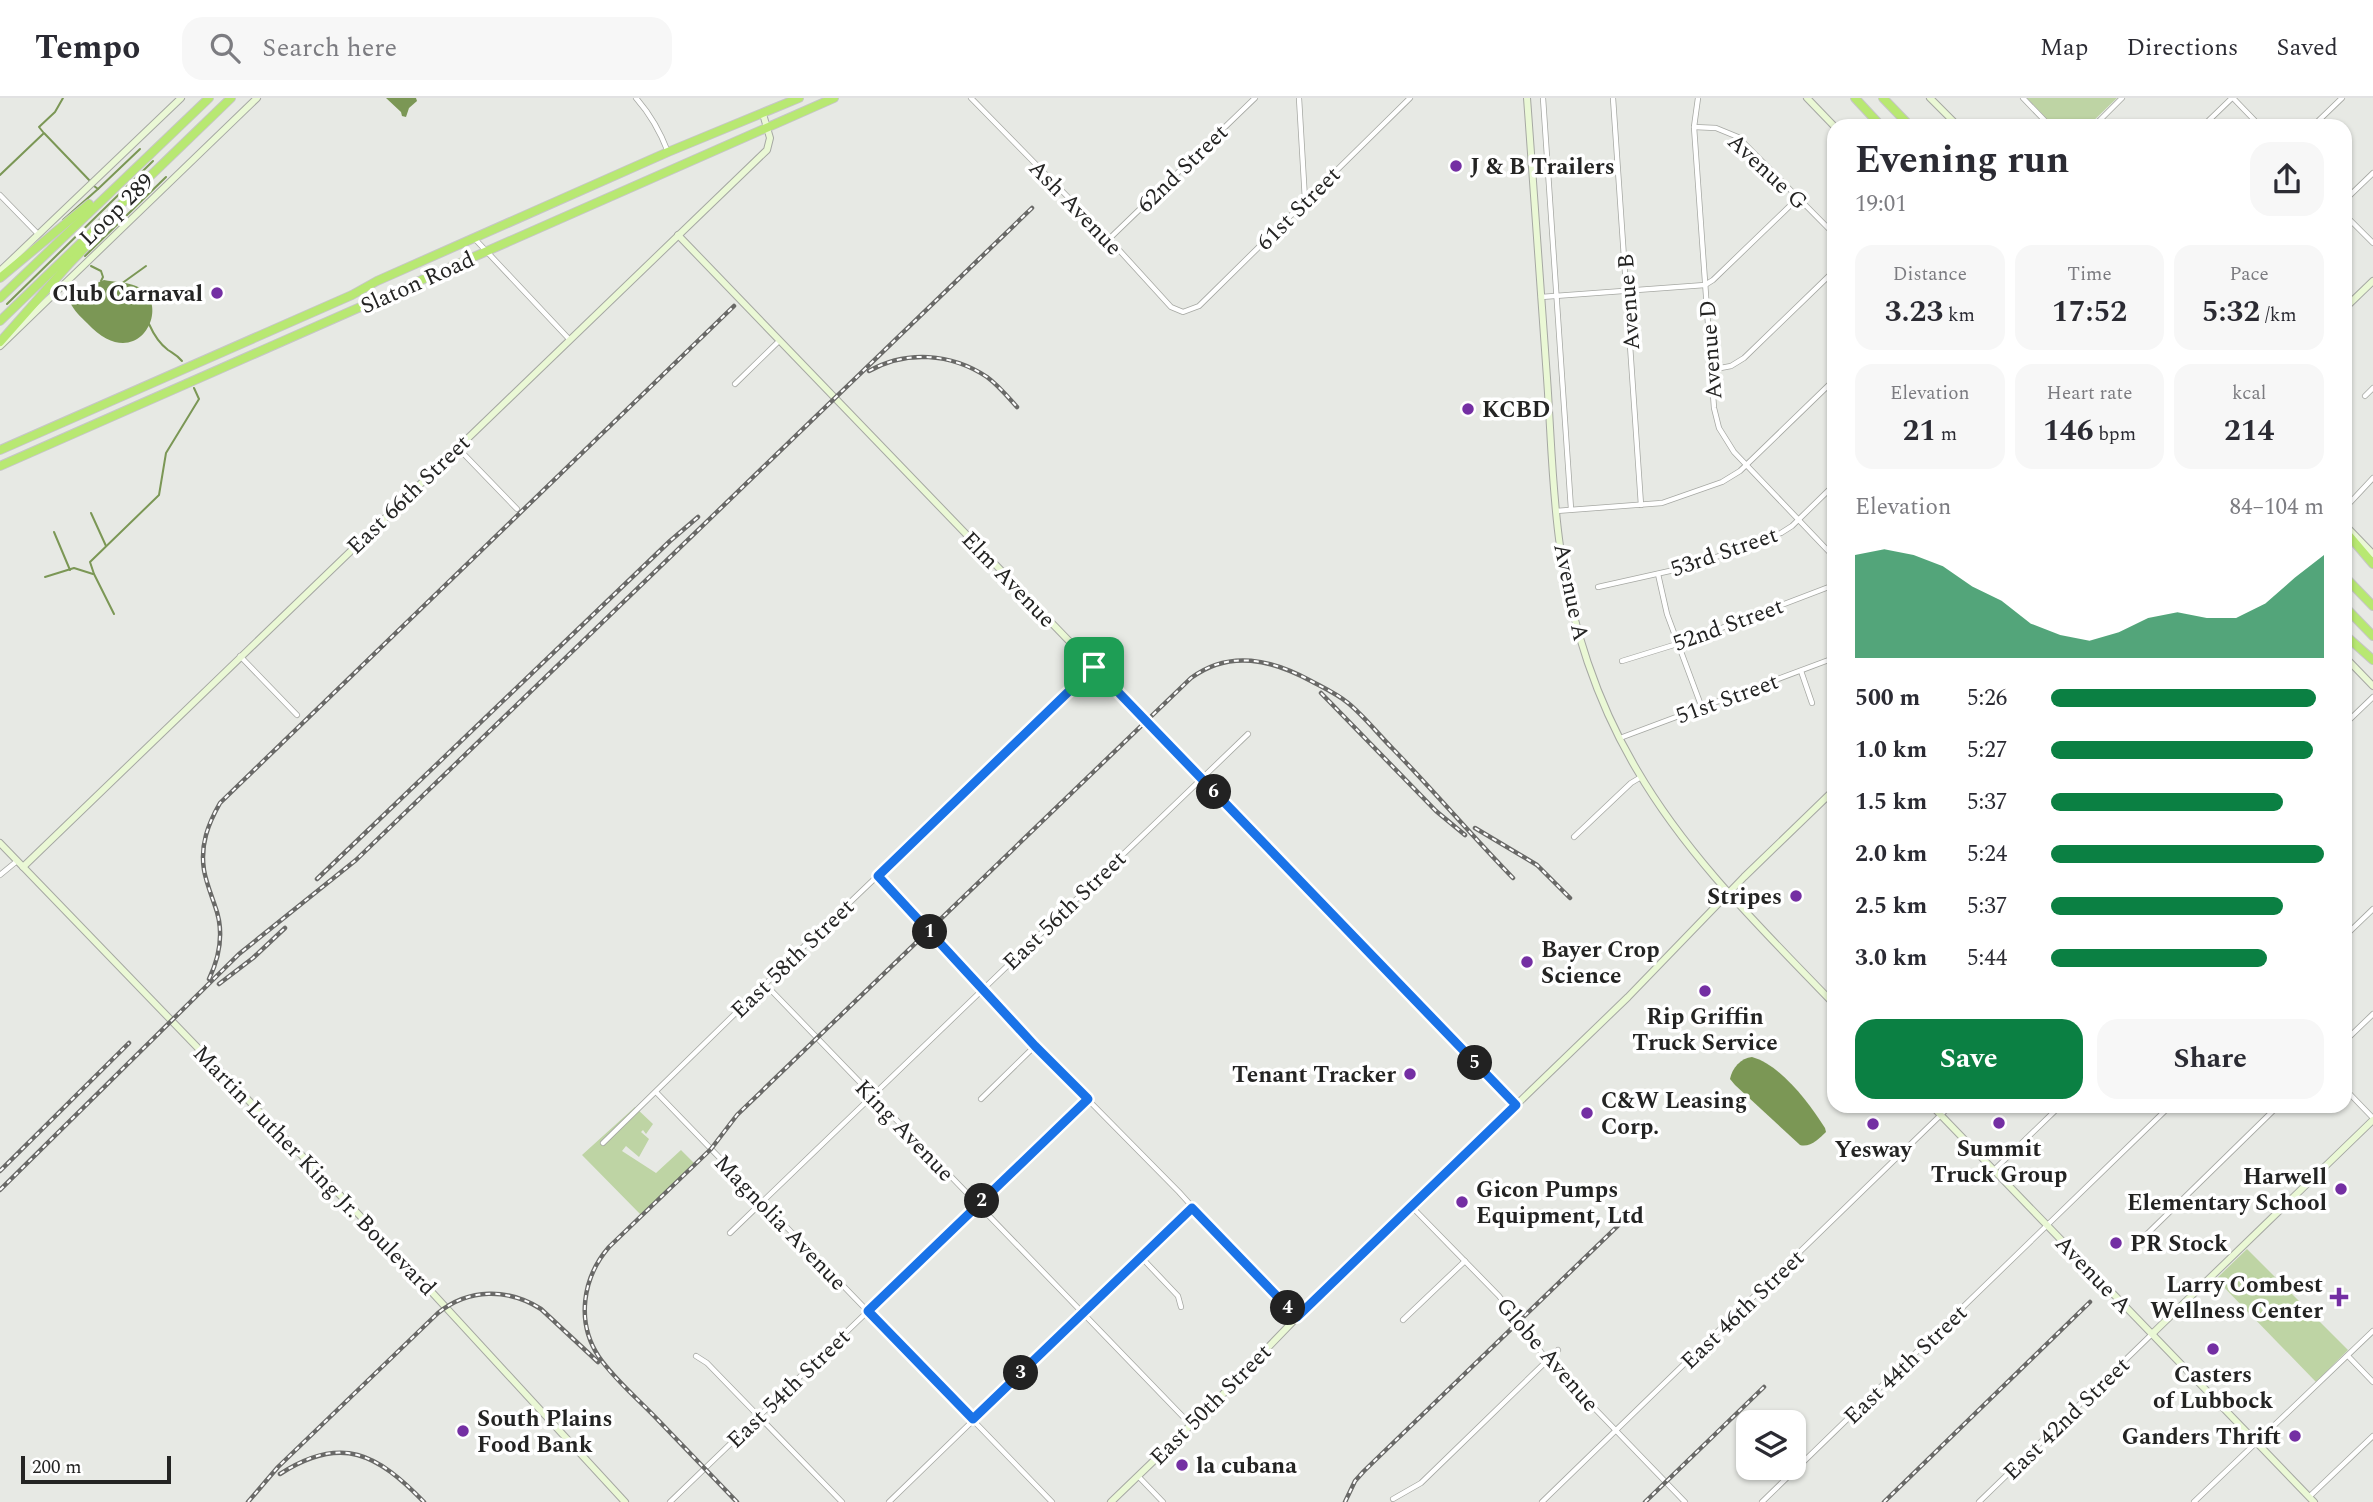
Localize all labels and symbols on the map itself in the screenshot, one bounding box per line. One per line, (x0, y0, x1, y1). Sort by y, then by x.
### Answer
street label: 62nd Street (1129, 116, 1237, 222)
street label: Avenue G (1719, 125, 1815, 219)
place label: J & B Trailers (1470, 150, 1615, 185)
street label: Ash Avenue (1020, 152, 1130, 264)
marker: J & B Trailers (1448, 158, 1464, 174)
street label: 61st Street (1249, 159, 1349, 259)
street label: Loop 289 (72, 165, 163, 255)
street label: Slaton Road (355, 243, 480, 324)
street label: Avenue B (1609, 252, 1650, 351)
place label: Club Carnaval (52, 277, 203, 312)
marker: Club Carnaval (209, 285, 225, 301)
street label: Avenue D (1691, 299, 1732, 401)
place label: KCBD (1482, 393, 1550, 428)
marker: KCBD (1460, 401, 1476, 417)
street label: East 66th Street (339, 427, 479, 563)
street label: 53rd Street (1666, 518, 1783, 587)
street label: Elm Avenue (953, 524, 1063, 637)
street label: Avenue A (1543, 540, 1598, 644)
street label: 52nd Street (1668, 589, 1789, 662)
pin (1064, 637, 1124, 697)
street label: 51st Street (1671, 665, 1784, 734)
pin: 6 (1196, 774, 1232, 810)
street label: East 56th Street (995, 843, 1135, 979)
place label: Stripes (1707, 880, 1782, 915)
marker: Stripes (1788, 888, 1804, 904)
street label: East 58th Street (723, 891, 863, 1027)
pin: 1 (912, 914, 948, 950)
place label: Bayer Crop Science (1541, 933, 1660, 994)
marker: Bayer Crop Science (1519, 954, 1535, 970)
marker: Rip Griffin Truck Service (1697, 983, 1713, 999)
place label: Rip Griffin Truck Service (1632, 1000, 1778, 1061)
street label: Martin Luther King Jr. Boulevard (184, 1037, 444, 1305)
pin: 5 (1458, 1046, 1492, 1080)
place label: Tenant Tracker (1232, 1058, 1396, 1093)
marker: Tenant Tracker (1402, 1066, 1418, 1082)
street label: King Avenue (846, 1072, 962, 1190)
place label: C&W Leasing Corp. (1601, 1084, 1747, 1145)
marker: C&W Leasing Corp. (1579, 1105, 1595, 1121)
marker: Summit Truck Group (1991, 1115, 2007, 1131)
marker: Yesway (1865, 1116, 1881, 1132)
place label: Summit Truck Group (1931, 1132, 2067, 1193)
place label: Yesway (1835, 1133, 1913, 1168)
street label: Magnolia Avenue (705, 1147, 854, 1299)
place label: Harwell Elementary School (2127, 1160, 2327, 1221)
place label: Gicon Pumps Equipment, Ltd (1476, 1173, 1644, 1234)
marker: Harwell Elementary School (2333, 1181, 2349, 1197)
pin: 2 (964, 1184, 1000, 1218)
marker: Gicon Pumps Equipment, Ltd (1454, 1194, 1470, 1210)
street label: Avenue A (2046, 1227, 2140, 1323)
place label: PR Stock (2130, 1227, 2228, 1262)
marker: PR Stock (2108, 1235, 2124, 1251)
street label: East 46th Street (1673, 1242, 1813, 1378)
place label: Larry Combest Wellness Center (2150, 1268, 2323, 1329)
marker: Larry Combest Wellness Center (2329, 1287, 2349, 1307)
pin: 4 (1270, 1290, 1306, 1326)
street label: Globe Avenue (1487, 1290, 1607, 1420)
street label: East 44th Street (1836, 1297, 1976, 1433)
street label: East 54th Street (719, 1321, 859, 1457)
street label: East 50th Street (1142, 1336, 1280, 1474)
marker: Casters of Lubbock (2205, 1341, 2221, 1357)
street label: East 42nd Street (1995, 1349, 2139, 1489)
pin: 3 (1004, 1356, 1038, 1390)
place label: Casters of Lubbock (2153, 1358, 2273, 1419)
place label: South Plains Food Bank (477, 1402, 612, 1463)
place label: Ganders Thrift (2122, 1420, 2281, 1455)
marker: South Plains Food Bank (455, 1423, 471, 1439)
marker: Ganders Thrift (2287, 1428, 2303, 1444)
place label: la cubana (1196, 1449, 1297, 1484)
scale bar (21, 1453, 172, 1485)
marker: la cubana (1174, 1457, 1190, 1473)

